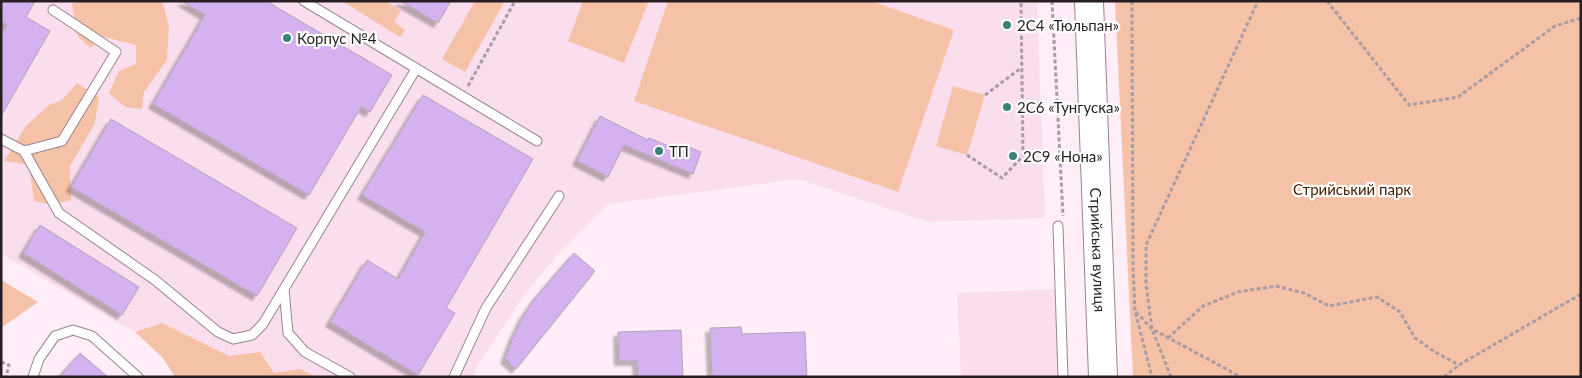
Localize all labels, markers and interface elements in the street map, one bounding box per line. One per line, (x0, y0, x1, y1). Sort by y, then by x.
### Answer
place label: 2С4 «Тюльпан» (1017, 16, 1119, 34)
marker: 2С4 «Тюльпан» (1001, 19, 1013, 31)
place label: Корпус №4 (297, 29, 377, 47)
marker: Корпус №4 (281, 32, 293, 44)
place label: 2С6 «Тунгуска» (1017, 98, 1120, 116)
marker: 2С6 «Тунгуска» (1001, 101, 1013, 113)
place label: ТП (669, 142, 689, 160)
marker: ТП (653, 145, 665, 157)
place label: 2С9 «Нона» (1023, 147, 1103, 165)
marker: 2С9 «Нона» (1007, 150, 1019, 162)
park label: Стрийський парк (1293, 180, 1411, 198)
street label: Стрийська вулиця (1087, 187, 1110, 312)

